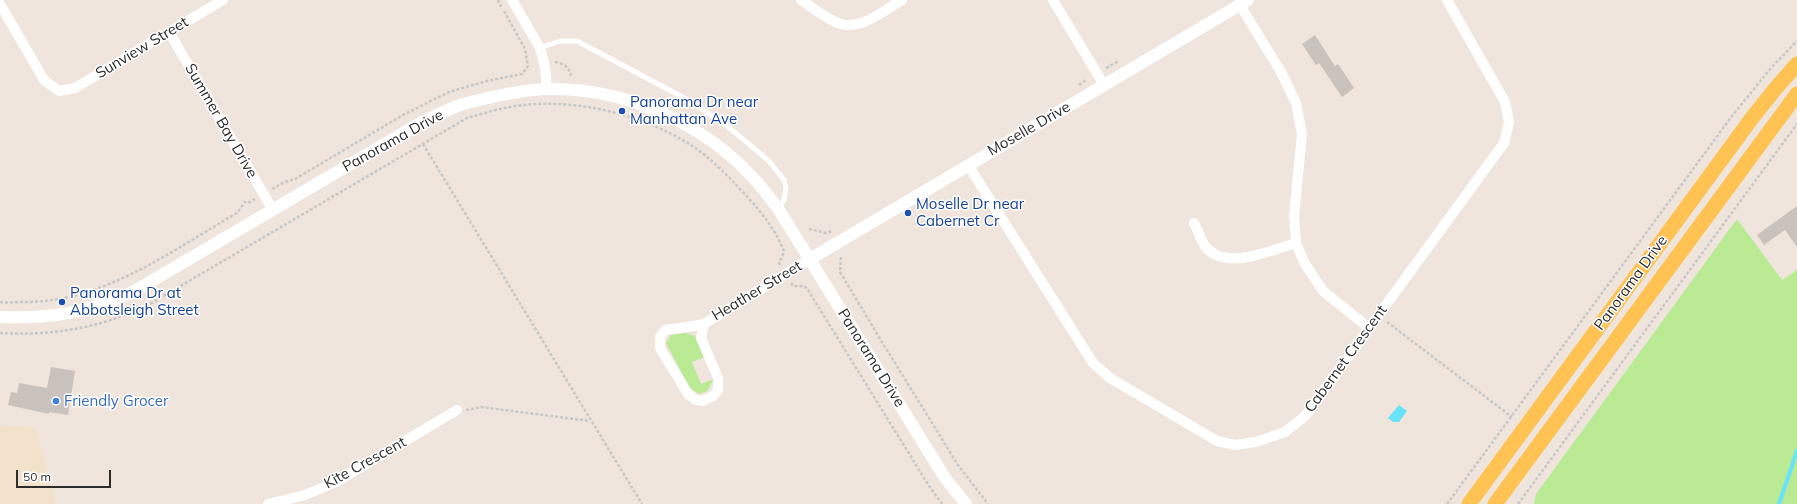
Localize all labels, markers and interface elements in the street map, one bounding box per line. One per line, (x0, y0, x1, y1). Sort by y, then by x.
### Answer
street label: Sunview Street (92, 13, 192, 83)
street label: Summer Bay Drive (181, 61, 261, 181)
place label: Panorama Dr near Manhattan Ave (630, 93, 758, 128)
street label: Moselle Drive (984, 98, 1074, 160)
street label: Panorama Drive (339, 106, 447, 176)
marker: Panorama Dr near Manhattan Ave (617, 106, 627, 116)
place label: Moselle Dr near Cabernet Cr (916, 195, 1024, 230)
marker: Moselle Dr near Cabernet Cr (903, 208, 913, 218)
street label: Panorama Drive (1591, 232, 1671, 334)
street label: Heather Street (709, 257, 805, 325)
place label: Panorama Dr at Abbotsleigh Street (70, 284, 199, 319)
marker: Panorama Dr at Abbotsleigh Street (57, 297, 67, 307)
street label: Cabernet Crescent (1301, 302, 1391, 416)
street label: Panorama Drive (834, 306, 908, 410)
place label: Friendly Grocer (64, 392, 168, 410)
marker: Friendly Grocer (51, 396, 61, 406)
street label: Kite Crescent (321, 433, 409, 493)
scale bar (18, 462, 113, 488)
text: 50 m (23, 469, 51, 484)

